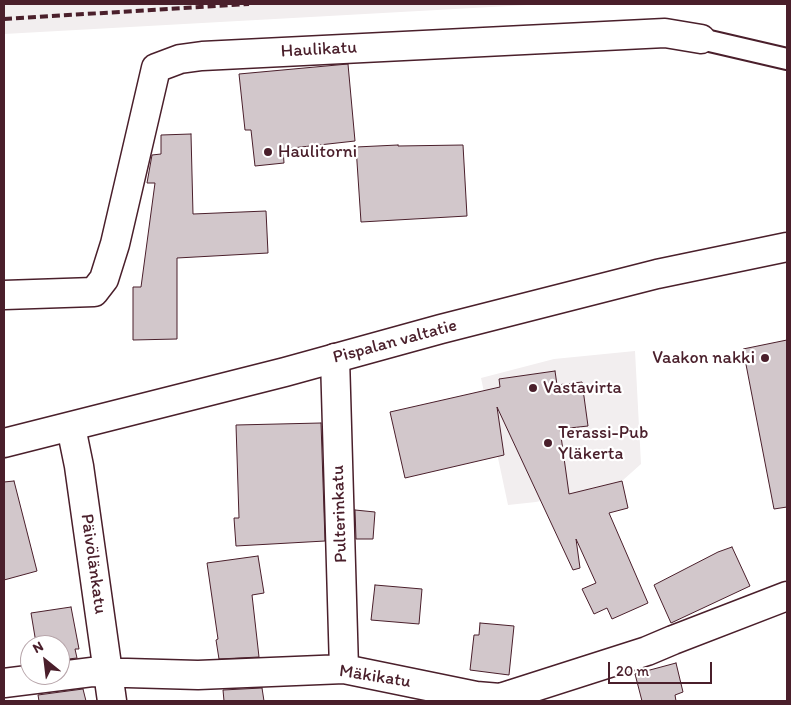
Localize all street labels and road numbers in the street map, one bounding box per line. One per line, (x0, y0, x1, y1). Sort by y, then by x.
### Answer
street label: Haulikatu (280, 37, 358, 63)
street label: Pispalan valtatie (331, 315, 459, 369)
street label: Pulterinkatu (328, 465, 352, 563)
street label: Päivölänkatu (75, 512, 111, 616)
street label: Mäkikatu (338, 661, 412, 693)

